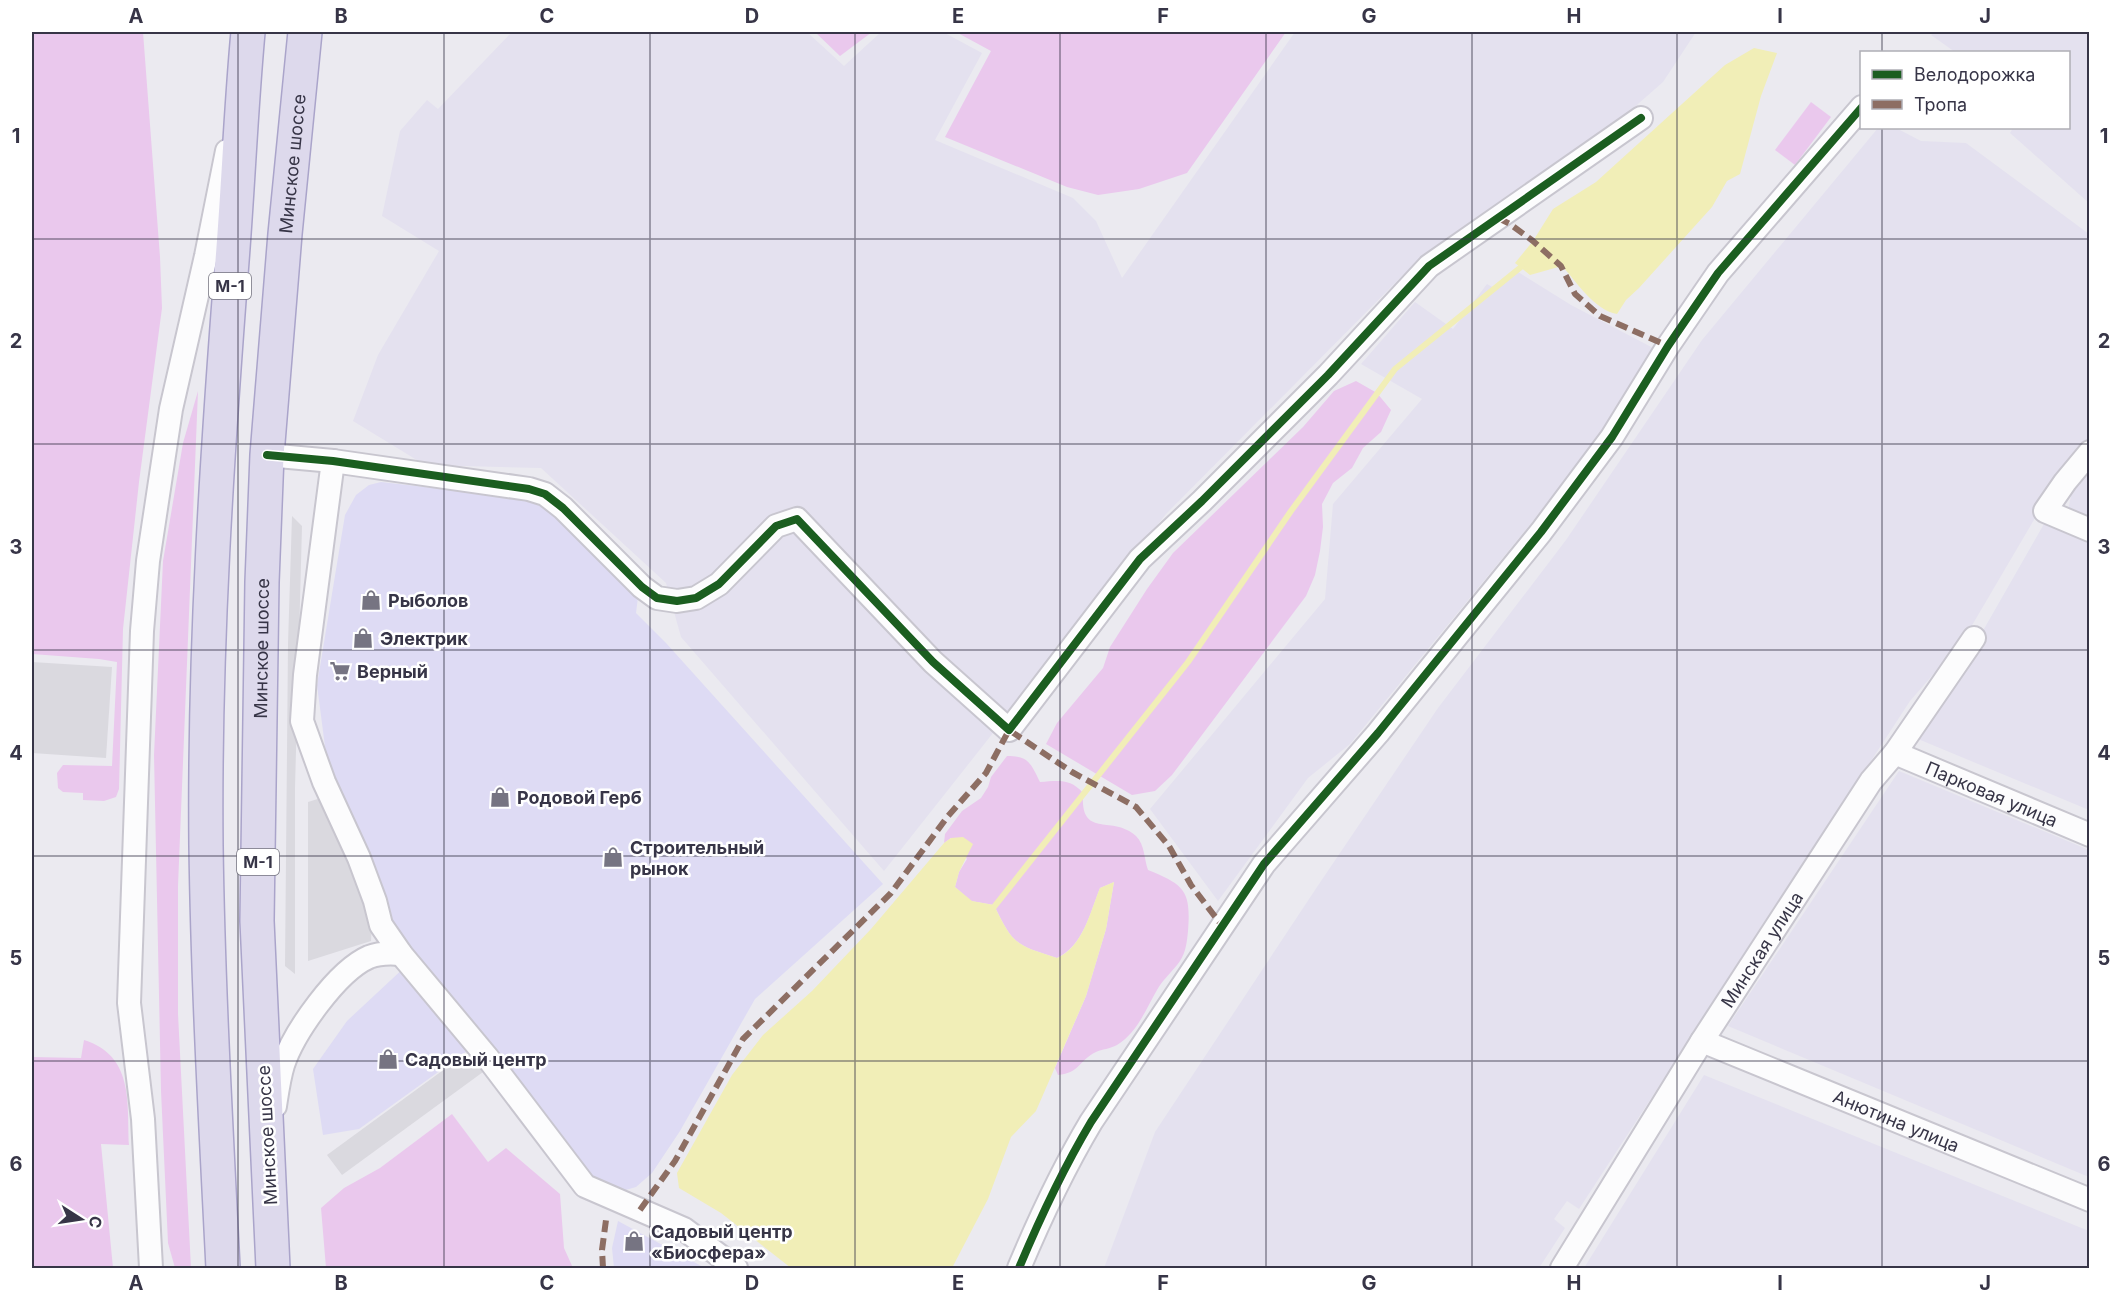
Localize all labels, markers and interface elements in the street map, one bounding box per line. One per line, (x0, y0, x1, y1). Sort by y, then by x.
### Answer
text: A (129, 4, 144, 28)
text: B (334, 4, 348, 28)
text: C (540, 4, 554, 28)
text: D (745, 4, 759, 28)
text: E (952, 4, 964, 28)
text: F (1157, 4, 1169, 28)
text: G (1361, 4, 1377, 28)
text: H (1567, 4, 1581, 28)
text: I (1777, 4, 1783, 28)
text: J (1979, 4, 1991, 28)
legend (1860, 51, 2070, 129)
text: Велодорожка (1914, 64, 2035, 85)
street label: Минское шоссе (275, 93, 309, 234)
text: Тропа (1914, 94, 1967, 115)
text: 1 (12, 124, 20, 148)
text: 1 (2100, 124, 2108, 148)
road number: М-1 (209, 273, 251, 299)
text: 2 (10, 329, 22, 353)
text: 2 (2098, 329, 2110, 353)
text: 3 (10, 535, 22, 559)
text: 3 (2098, 535, 2110, 559)
street label: Минское шоссе (249, 578, 273, 719)
shop icon: Рыболов (359, 588, 383, 612)
place label: Рыболов (388, 590, 469, 611)
shop icon: Электрик (351, 626, 375, 650)
place label: Электрик (380, 628, 468, 649)
supermarket icon: Верный (328, 659, 352, 683)
place label: Верный (357, 661, 428, 682)
text: 4 (9, 741, 23, 765)
text: 4 (2097, 741, 2111, 765)
street label: Парковая улица (1923, 757, 2061, 831)
shop icon: Родовой Герб (488, 785, 512, 809)
place label: Родовой Герб (517, 787, 642, 808)
place label: Строительный рынок (630, 837, 764, 879)
shop icon: Строительный рынок (601, 845, 625, 869)
road number: М-1 (237, 849, 279, 875)
street label: Минская улица (1716, 887, 1807, 1011)
text: 5 (10, 946, 22, 970)
text: 5 (2098, 946, 2110, 970)
shop icon: Садовый центр (376, 1047, 400, 1071)
place label: Садовый центр (405, 1049, 547, 1070)
street label: Минское шоссе (253, 1064, 281, 1206)
street label: Анютина улица (1830, 1085, 1963, 1156)
text: 6 (10, 1152, 23, 1176)
text: 6 (2098, 1152, 2111, 1176)
north arrow (51, 1189, 111, 1249)
text: С (85, 1214, 107, 1230)
place label: Садовый центр «Биосфера» (651, 1221, 793, 1263)
shop icon: Садовый центр «Биосфера» (622, 1229, 646, 1253)
text: A (129, 1271, 144, 1295)
text: B (334, 1271, 348, 1295)
text: C (540, 1271, 554, 1295)
text: D (745, 1271, 759, 1295)
text: E (952, 1271, 964, 1295)
text: F (1157, 1271, 1169, 1295)
text: G (1361, 1271, 1377, 1295)
text: H (1567, 1271, 1581, 1295)
text: I (1777, 1271, 1783, 1295)
text: J (1979, 1271, 1991, 1295)

